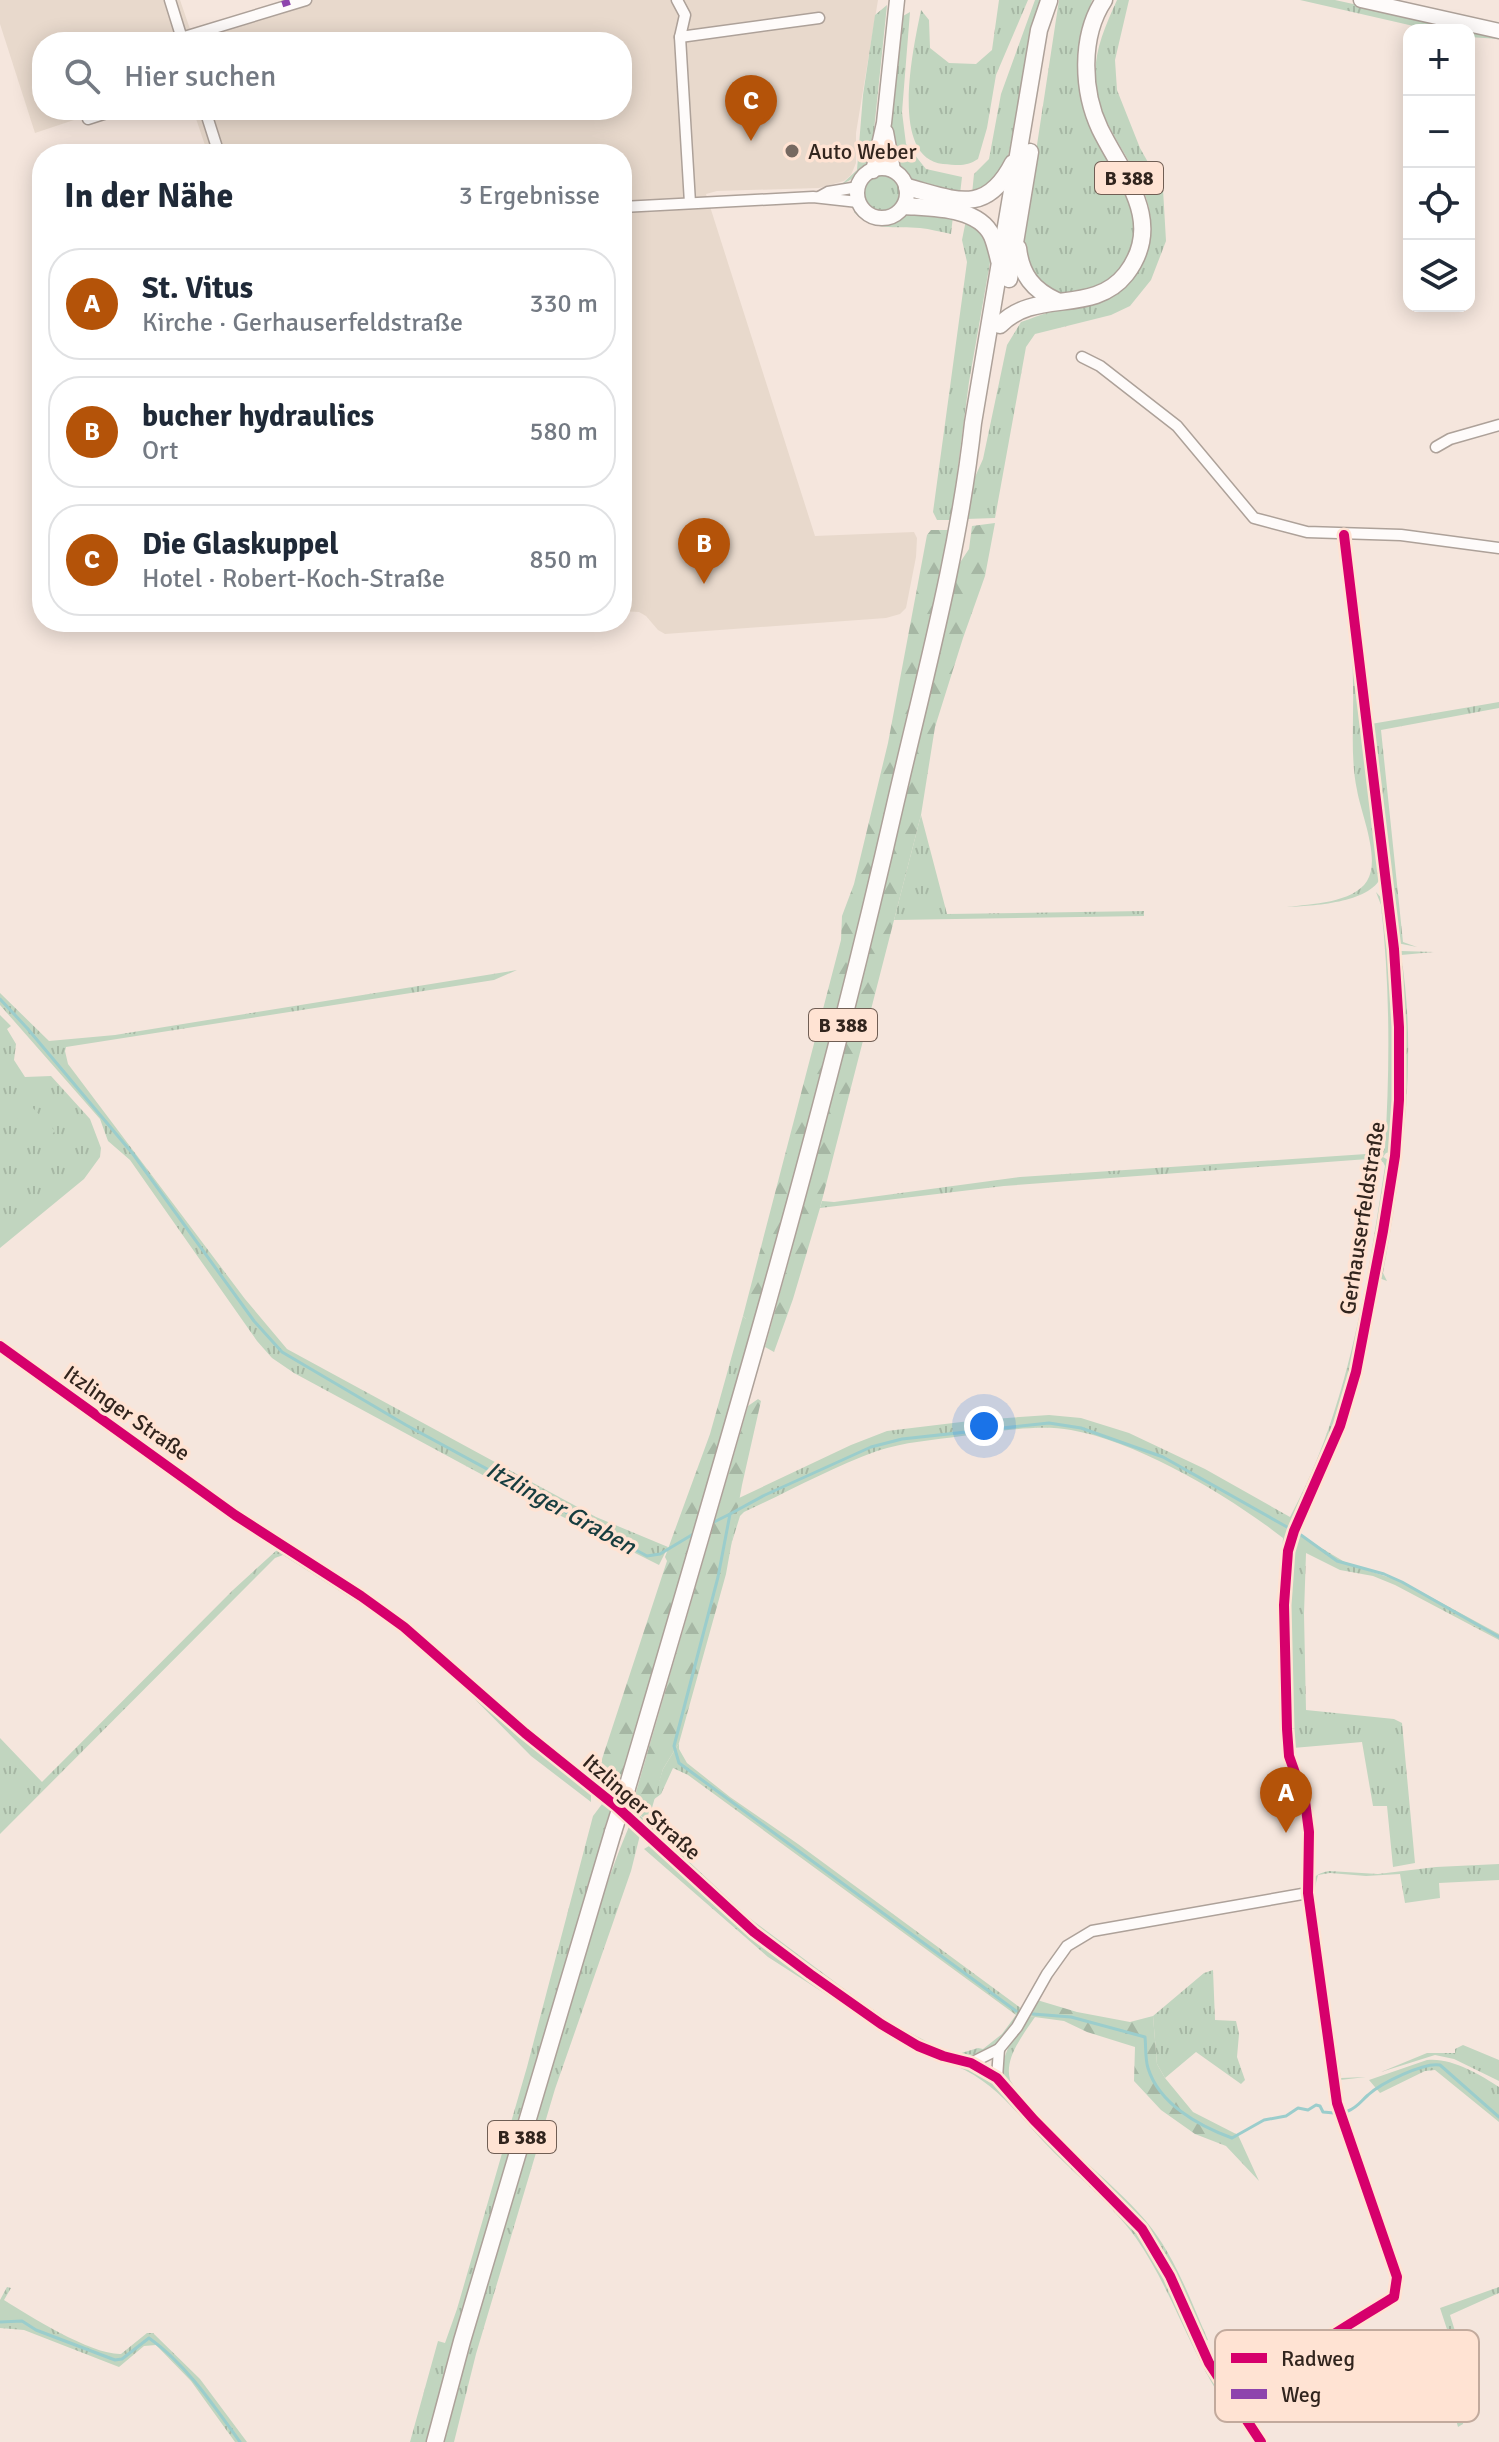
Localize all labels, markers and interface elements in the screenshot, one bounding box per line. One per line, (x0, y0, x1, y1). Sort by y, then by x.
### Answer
map controls (1403, 24, 1475, 312)
button: + (1403, 24, 1475, 96)
search box (32, 32, 632, 120)
icon: search (60, 54, 104, 98)
text: Hier suchen (124, 58, 276, 95)
pin: C (725, 75, 777, 141)
button: − (1403, 96, 1475, 168)
place label: Auto Weber (808, 138, 917, 165)
marker: Auto Weber (783, 142, 801, 160)
road number: B 388 (1095, 162, 1163, 194)
button: locate (1403, 168, 1475, 240)
text: In der Nähe (64, 175, 233, 217)
text: 3 Ergebnisse (459, 180, 600, 212)
button: layers (1403, 240, 1475, 312)
text: St. Vitus (142, 270, 253, 307)
text: A (84, 288, 100, 320)
text: 330 m (529, 288, 598, 320)
text: Kirche · Gerhauserfeldstraße (142, 307, 463, 339)
text: bucher hydraulics (142, 398, 374, 435)
text: B (84, 416, 100, 448)
text: 580 m (529, 416, 598, 448)
text: Ort (142, 435, 178, 467)
pin: B (678, 518, 730, 584)
text: Die Glaskuppel (142, 526, 339, 563)
text: C (84, 544, 100, 576)
text: 850 m (529, 544, 598, 576)
text: Hotel · Robert-Koch-Straße (142, 563, 445, 595)
road number: B 388 (809, 1009, 877, 1041)
street label: Gerhauserfeldstraße (1333, 1119, 1391, 1317)
street label: Itzlinger Straße (59, 1359, 195, 1467)
your location (964, 1406, 1004, 1446)
water label: Itzlinger Graben (481, 1455, 642, 1562)
street label: Itzlinger Straße (577, 1748, 707, 1866)
pin: A (1260, 1767, 1312, 1833)
road number: B 388 (488, 2121, 556, 2153)
legend (1215, 2330, 1479, 2422)
text: Radweg (1281, 2345, 1355, 2372)
text: Weg (1281, 2381, 1321, 2408)

